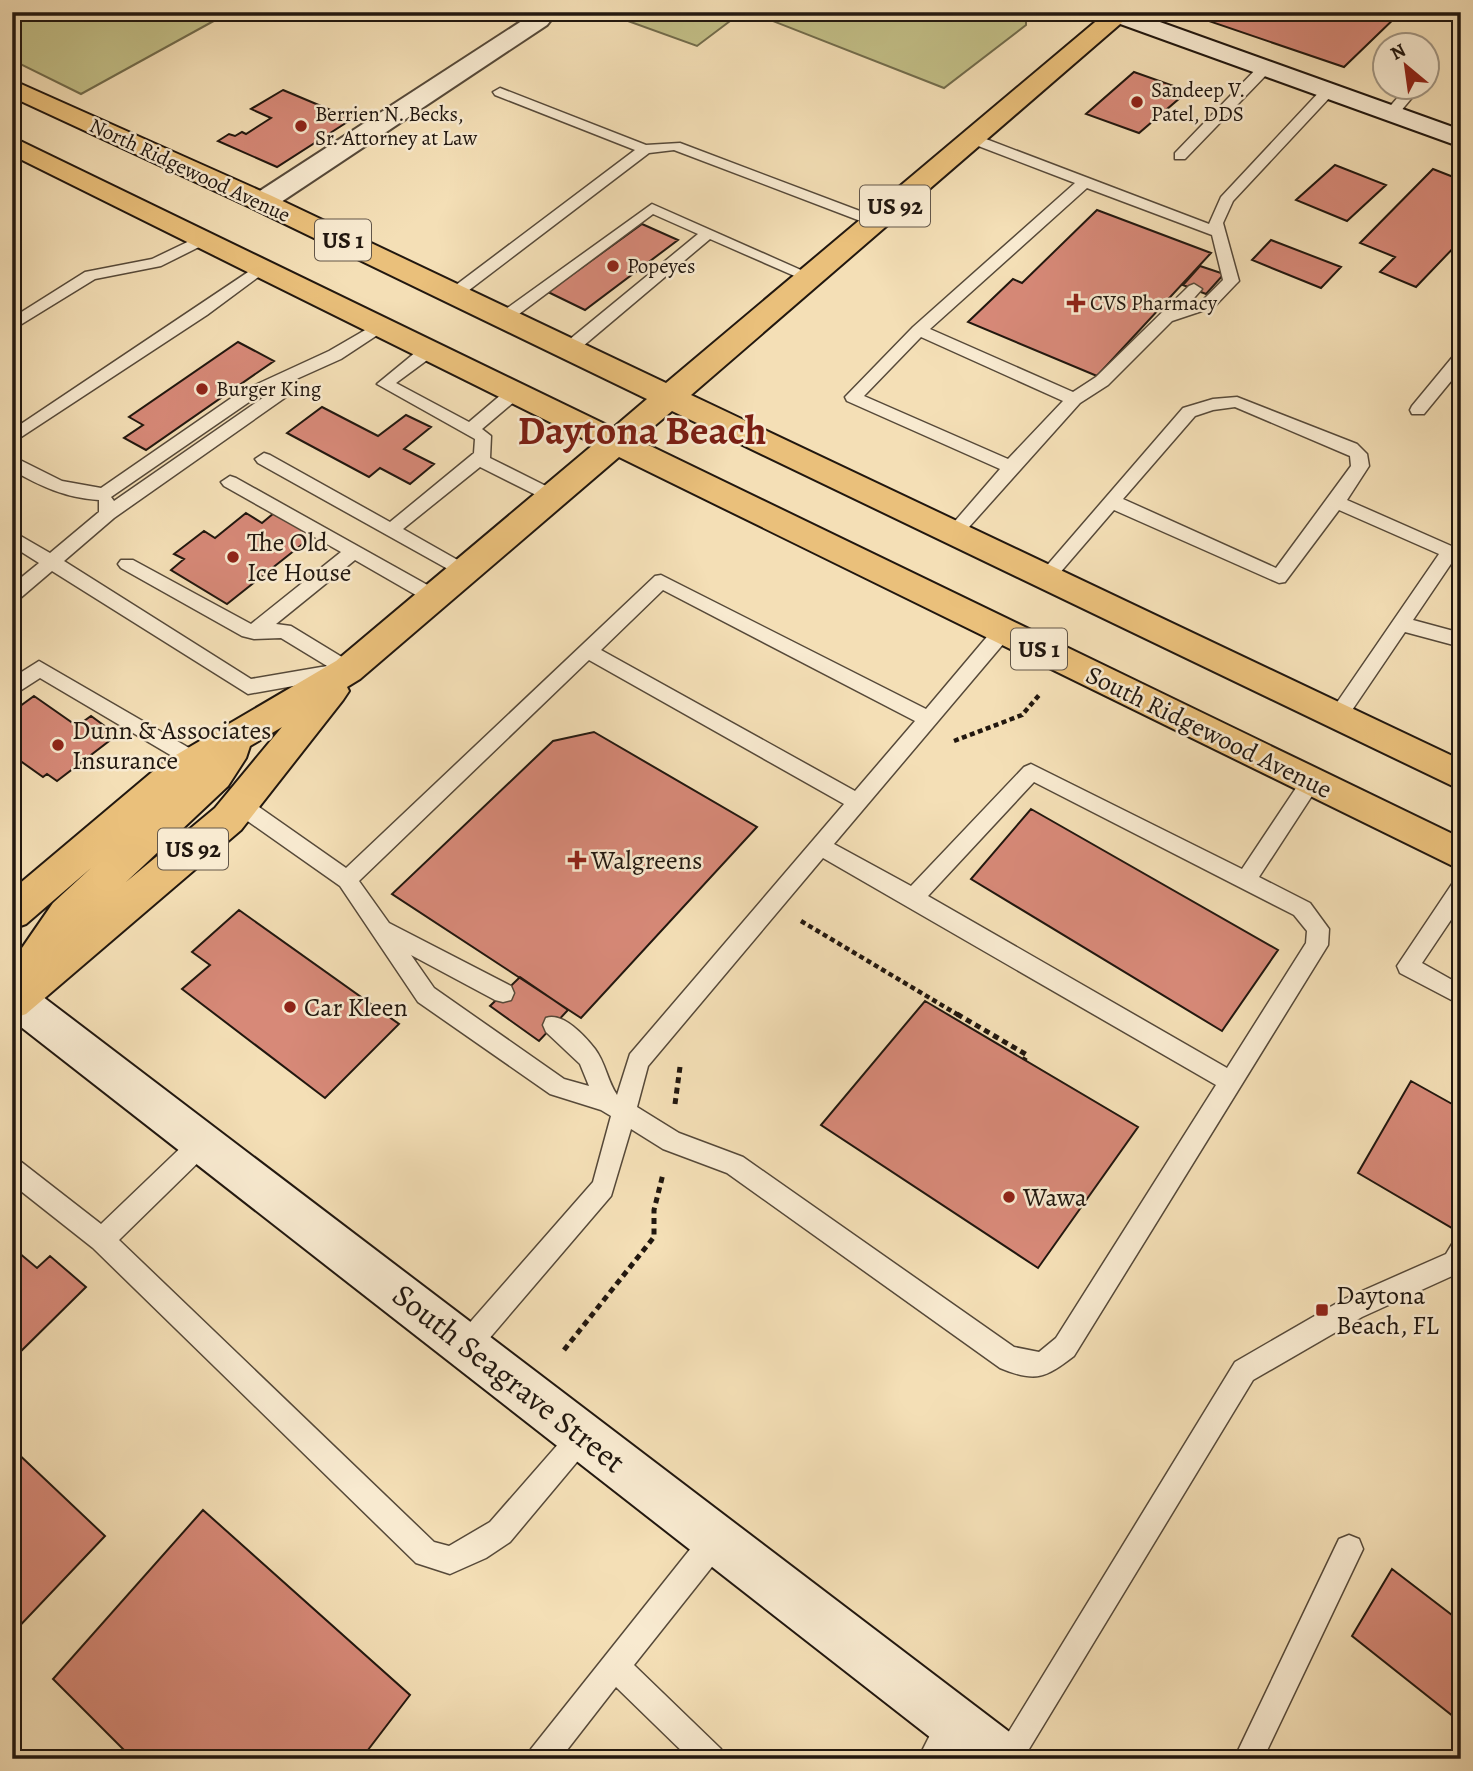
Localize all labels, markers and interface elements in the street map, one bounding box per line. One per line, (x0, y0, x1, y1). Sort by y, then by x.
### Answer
north arrow (1372, 32, 1442, 102)
text: N (1386, 37, 1411, 67)
place label: Sandeep V. Patel, DDS (1151, 76, 1245, 128)
marker: Sandeep V. Patel, DDS (1129, 94, 1145, 110)
place label: Berrien N. Becks, Sr. Attorney at Law (315, 100, 477, 152)
street label: North Ridgewood Avenue (85, 111, 295, 229)
marker: Berrien N. Becks, Sr. Attorney at Law (293, 118, 309, 134)
road number: US 92 (860, 186, 930, 226)
road number: US 1 (315, 220, 371, 260)
place label: Popeyes (627, 252, 695, 280)
marker: Popeyes (605, 258, 621, 274)
place label: CVS Pharmacy (1090, 289, 1218, 317)
marker: CVS Pharmacy (1068, 295, 1084, 311)
place label: Burger King (216, 375, 322, 403)
marker: Burger King (194, 381, 210, 397)
district label: Daytona Beach (518, 403, 766, 458)
place label: The Old Ice House (247, 525, 352, 590)
marker: The Old Ice House (225, 549, 241, 565)
road number: US 1 (1011, 628, 1067, 670)
street label: South Ridgewood Avenue (1080, 657, 1338, 807)
place label: Dunn & Associates Insurance (72, 713, 272, 778)
marker: Dunn & Associates Insurance (50, 737, 66, 753)
road number: US 92 (158, 828, 228, 870)
place label: Walgreens (590, 843, 702, 878)
marker: Walgreens (569, 852, 585, 868)
place label: Car Kleen (304, 990, 408, 1025)
marker: Car Kleen (282, 999, 298, 1015)
place label: Wawa (1022, 1180, 1087, 1215)
marker: Wawa (1001, 1189, 1017, 1205)
street label: South Seagrave Street (383, 1273, 635, 1483)
place label: Daytona Beach, FL (1336, 1278, 1440, 1343)
marker: Daytona Beach, FL (1314, 1302, 1330, 1318)

